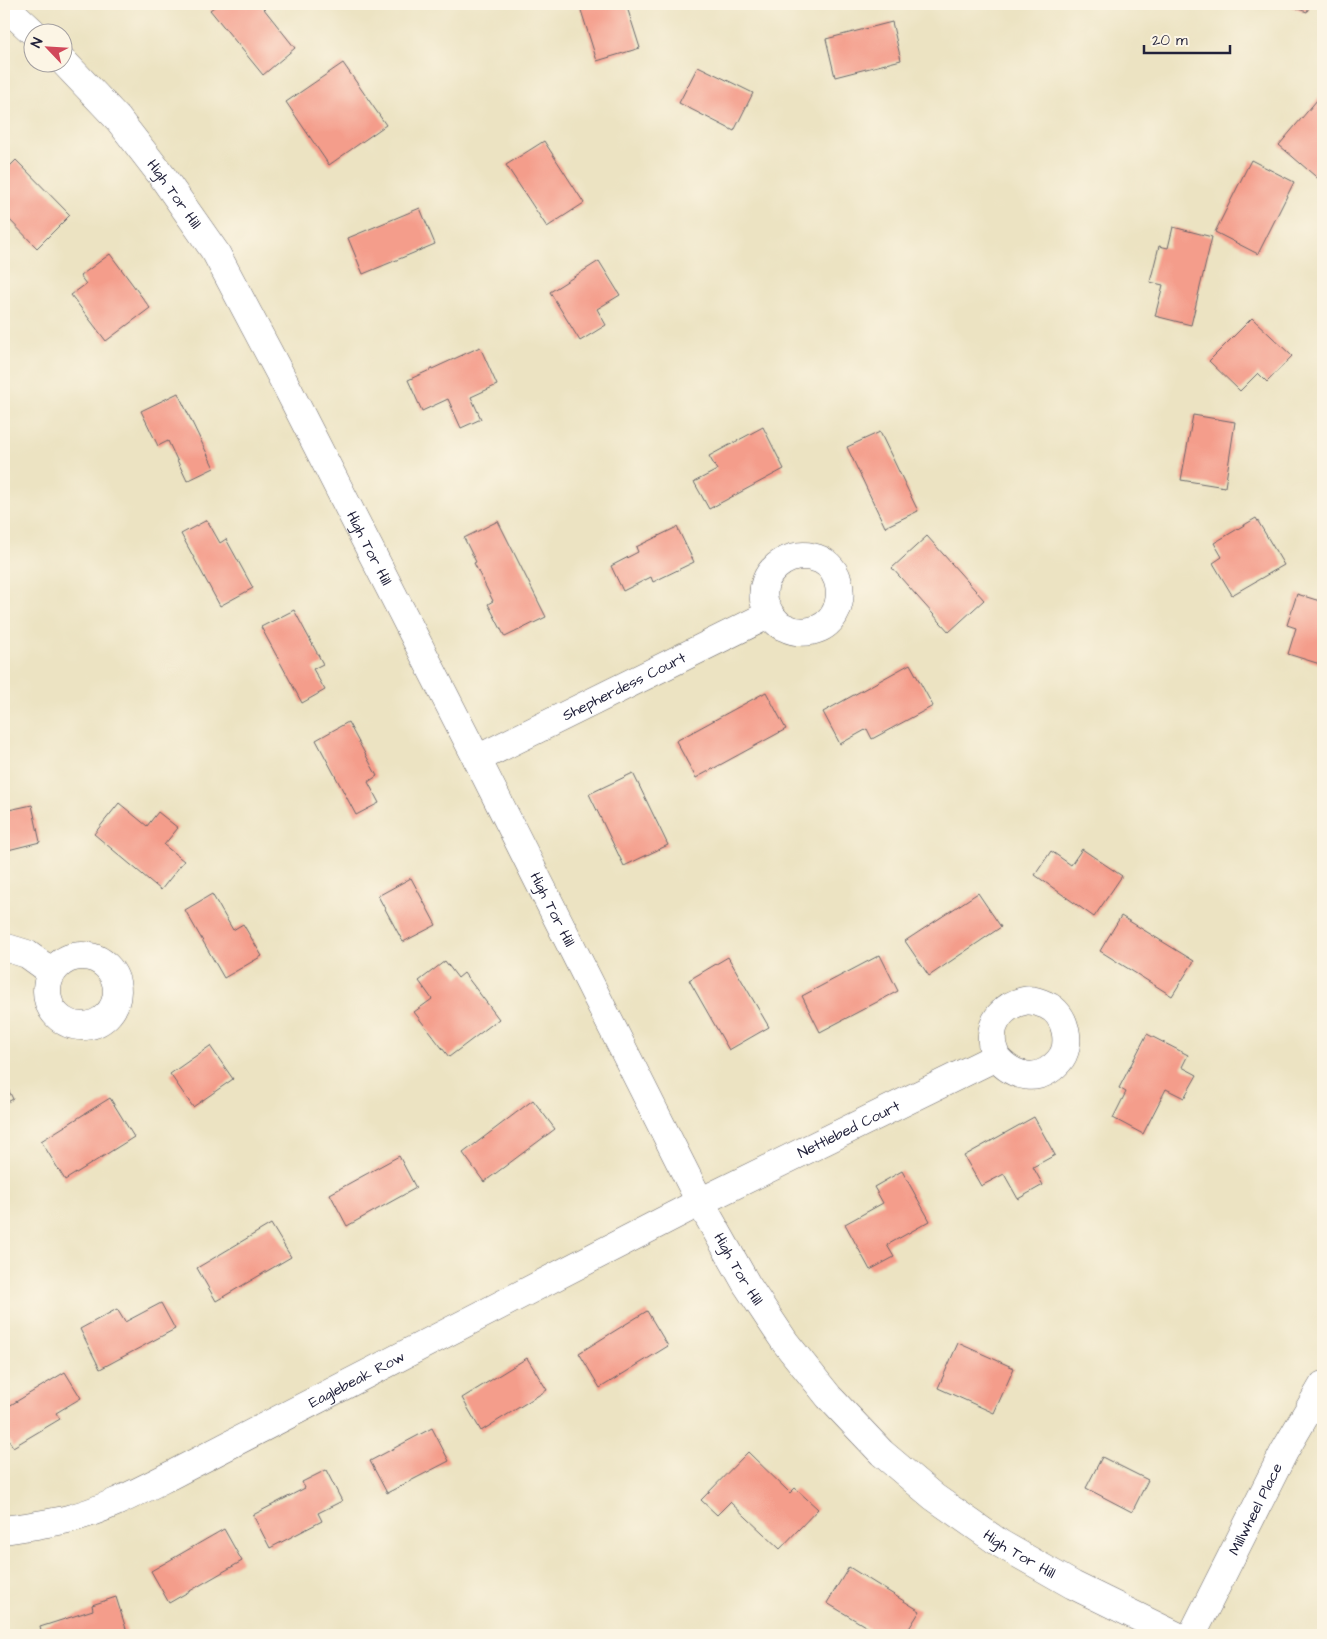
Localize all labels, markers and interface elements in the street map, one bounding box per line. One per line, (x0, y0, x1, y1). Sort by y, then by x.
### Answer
north arrow (22, 22, 72, 72)
scale bar (1144, 22, 1231, 54)
text: 20 m (1152, 30, 1188, 51)
text: N (26, 35, 48, 51)
street label: High Tor Hill (142, 155, 206, 233)
street label: High Tor Hill (341, 508, 397, 589)
street label: Shepherdess Court (559, 647, 690, 726)
street label: High Tor Hill (525, 869, 580, 950)
street label: Nettlebed Court (794, 1096, 904, 1164)
street label: High Tor Hill (709, 1229, 768, 1310)
street label: Eaglebeak Row (305, 1346, 408, 1413)
street label: Millwheel Place (1224, 1459, 1288, 1559)
street label: High Tor Hill (979, 1525, 1059, 1584)

